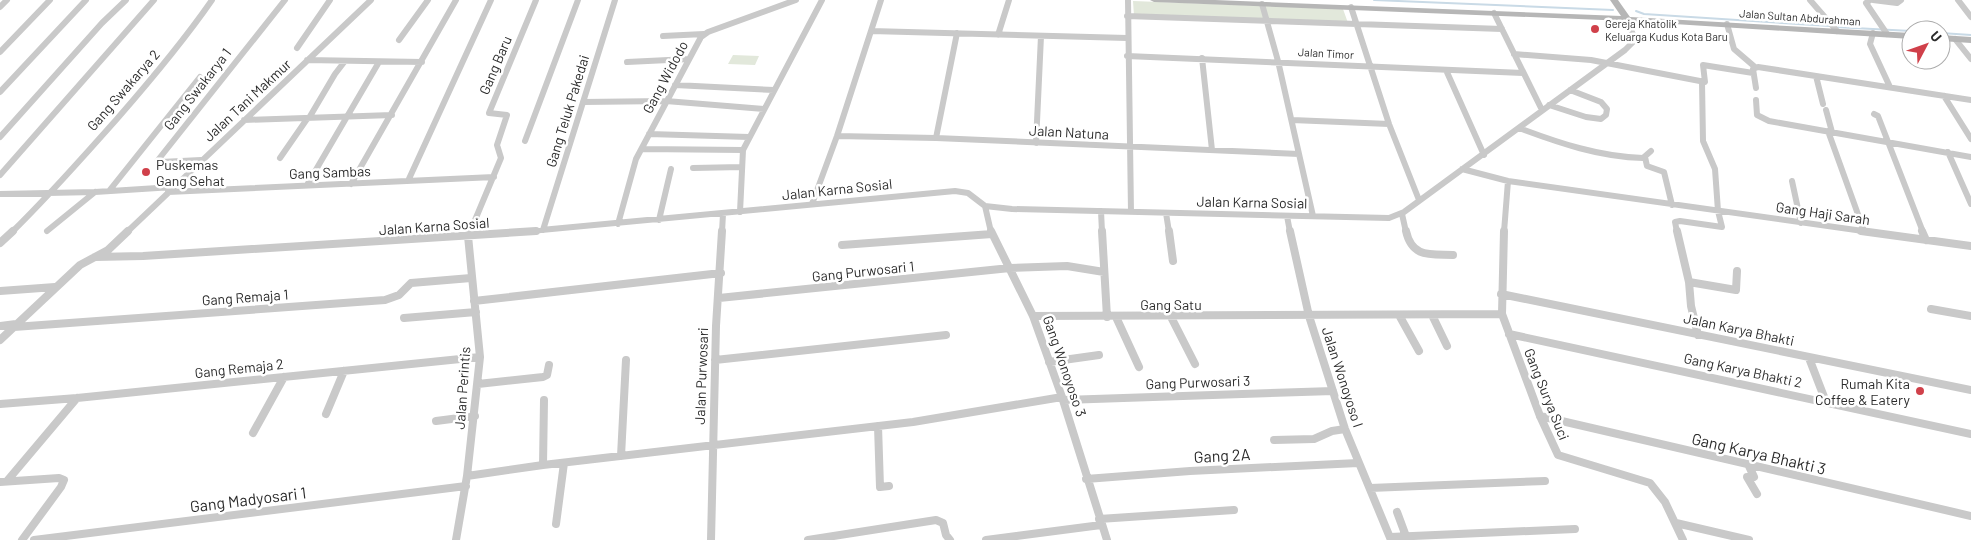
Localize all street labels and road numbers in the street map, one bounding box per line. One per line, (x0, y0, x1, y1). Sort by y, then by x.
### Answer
street label: Jalan Sultan Abdurahman (1739, 6, 1861, 28)
street label: Gang Baru (475, 33, 515, 97)
street label: Gang Widodo (639, 38, 691, 116)
street label: Gang Swakarya 1 (160, 45, 234, 133)
street label: Jalan Timor (1298, 45, 1354, 61)
street label: Gang Swakarya 2 (83, 46, 163, 134)
street label: Gang Teluk Pakedai (542, 53, 592, 169)
street label: Jalan Tani Makmur (200, 55, 294, 145)
street label: Jalan Natuna (1029, 121, 1109, 143)
street label: Gang Sambas (289, 162, 371, 182)
street label: Jalan Karna Sosial (781, 175, 893, 203)
street label: Jalan Karna Sosial (1196, 193, 1308, 211)
street label: Gang Haji Sarah (1775, 198, 1871, 228)
street label: Jalan Karna Sosial (378, 214, 490, 238)
street label: Gang Purwosari 1 (811, 257, 915, 285)
street label: Gang Remaja 1 (201, 286, 289, 308)
street label: Gang Satu (1140, 296, 1202, 313)
street label: Jalan Karya Bhakti (1682, 309, 1796, 349)
street label: Gang Wonoyoso 3 (1040, 313, 1090, 419)
street label: Jalan Wonoyoso I (1319, 325, 1367, 429)
street label: Jalan Purwosari (691, 327, 711, 425)
street label: Jalan Perintis (451, 346, 473, 430)
street label: Gang Surya Suci (1521, 346, 1573, 442)
street label: Gang Karya Bhakti 2 (1682, 349, 1804, 391)
street label: Gang Remaja 2 (194, 355, 284, 381)
street label: Gang Purwosari 3 (1145, 372, 1251, 392)
street label: Gang Karya Bhakti 3 (1690, 428, 1828, 478)
street label: Gang 2A (1193, 444, 1251, 466)
street label: Gang Madyosari 1 (189, 482, 307, 516)

